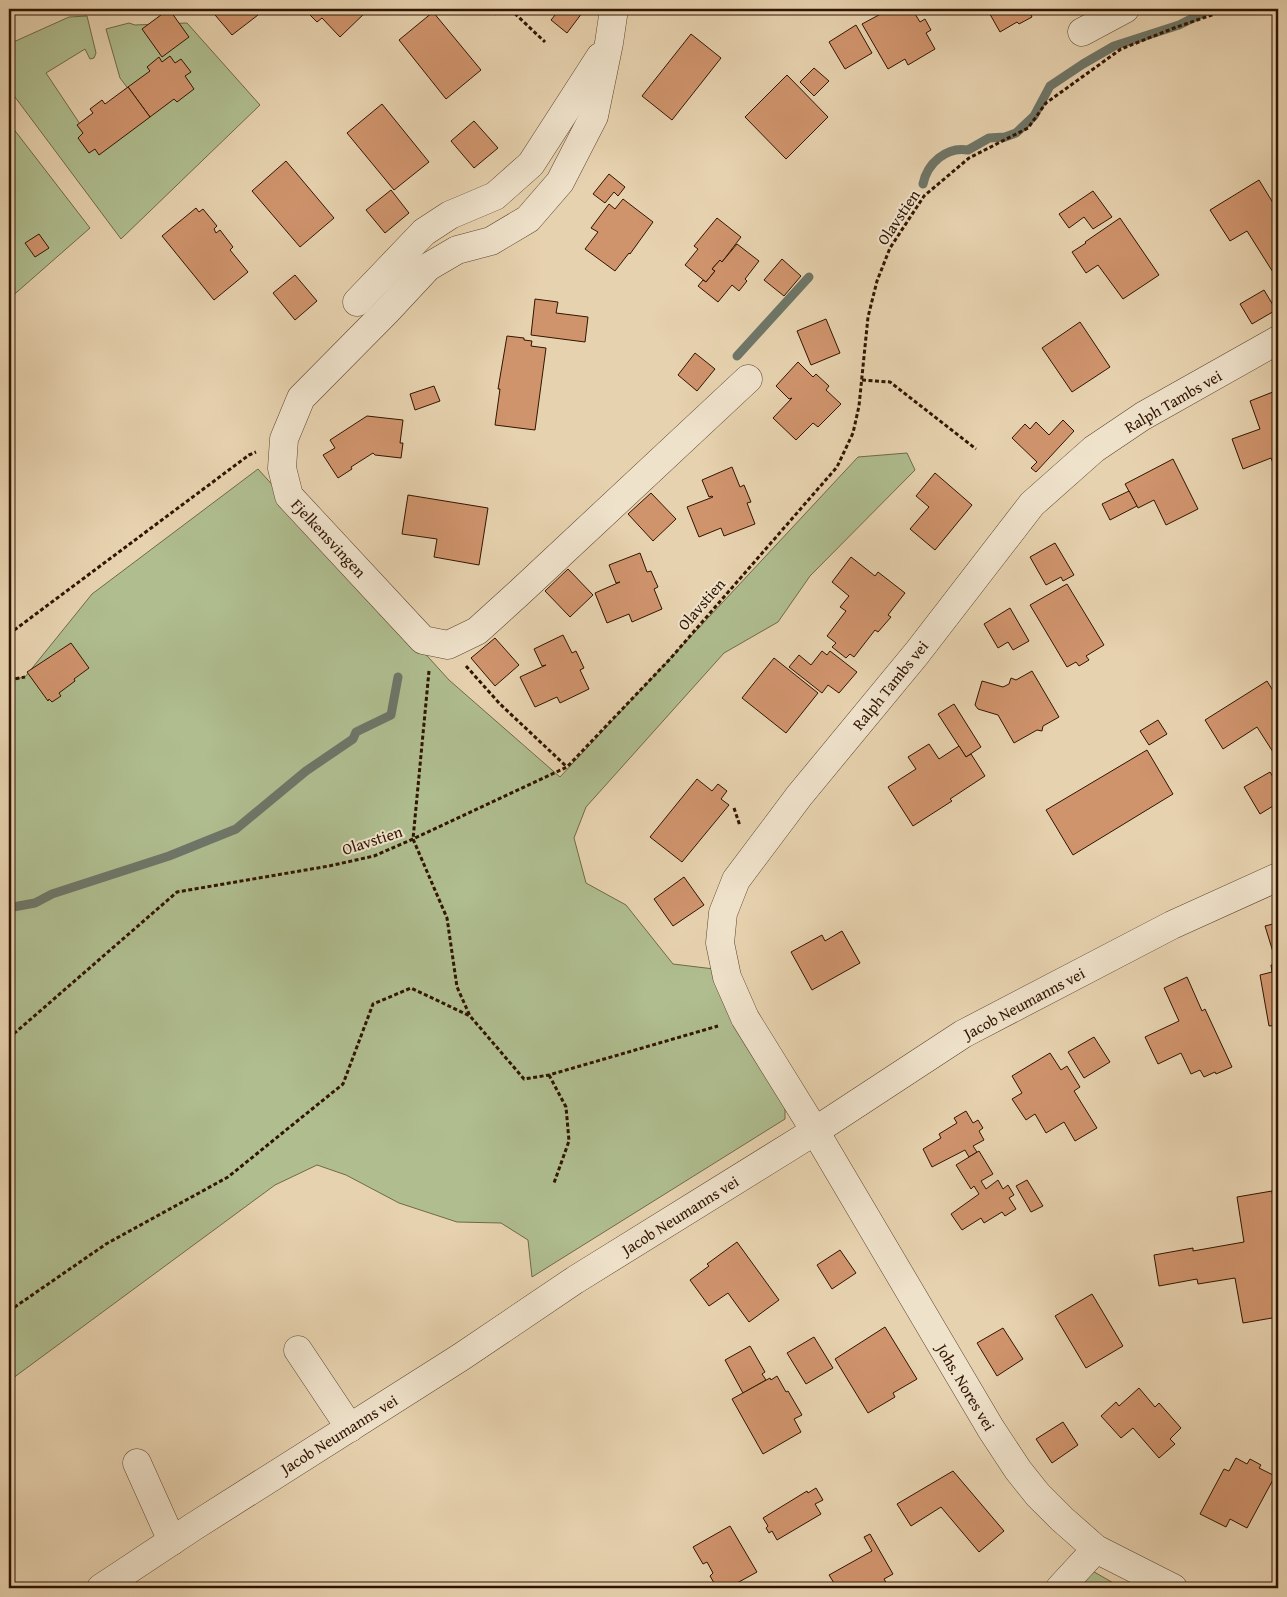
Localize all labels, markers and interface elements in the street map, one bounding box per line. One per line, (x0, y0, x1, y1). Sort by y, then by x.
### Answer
street label: Olavstien (871, 184, 925, 250)
street label: Ralph Tambs vei (1120, 363, 1227, 439)
street label: Fjelkensvingen (286, 493, 372, 583)
street label: Olavstien (671, 573, 731, 635)
street label: Ralph Tambs vei (846, 635, 934, 735)
street label: Olavstien (339, 819, 405, 861)
street label: Jacob Neumanns vei (957, 961, 1089, 1046)
street label: Jacob Neumanns vei (615, 1169, 744, 1262)
street label: Johs. Nores vei (929, 1337, 1002, 1436)
street label: Jacob Neumanns vei (274, 1388, 403, 1481)

